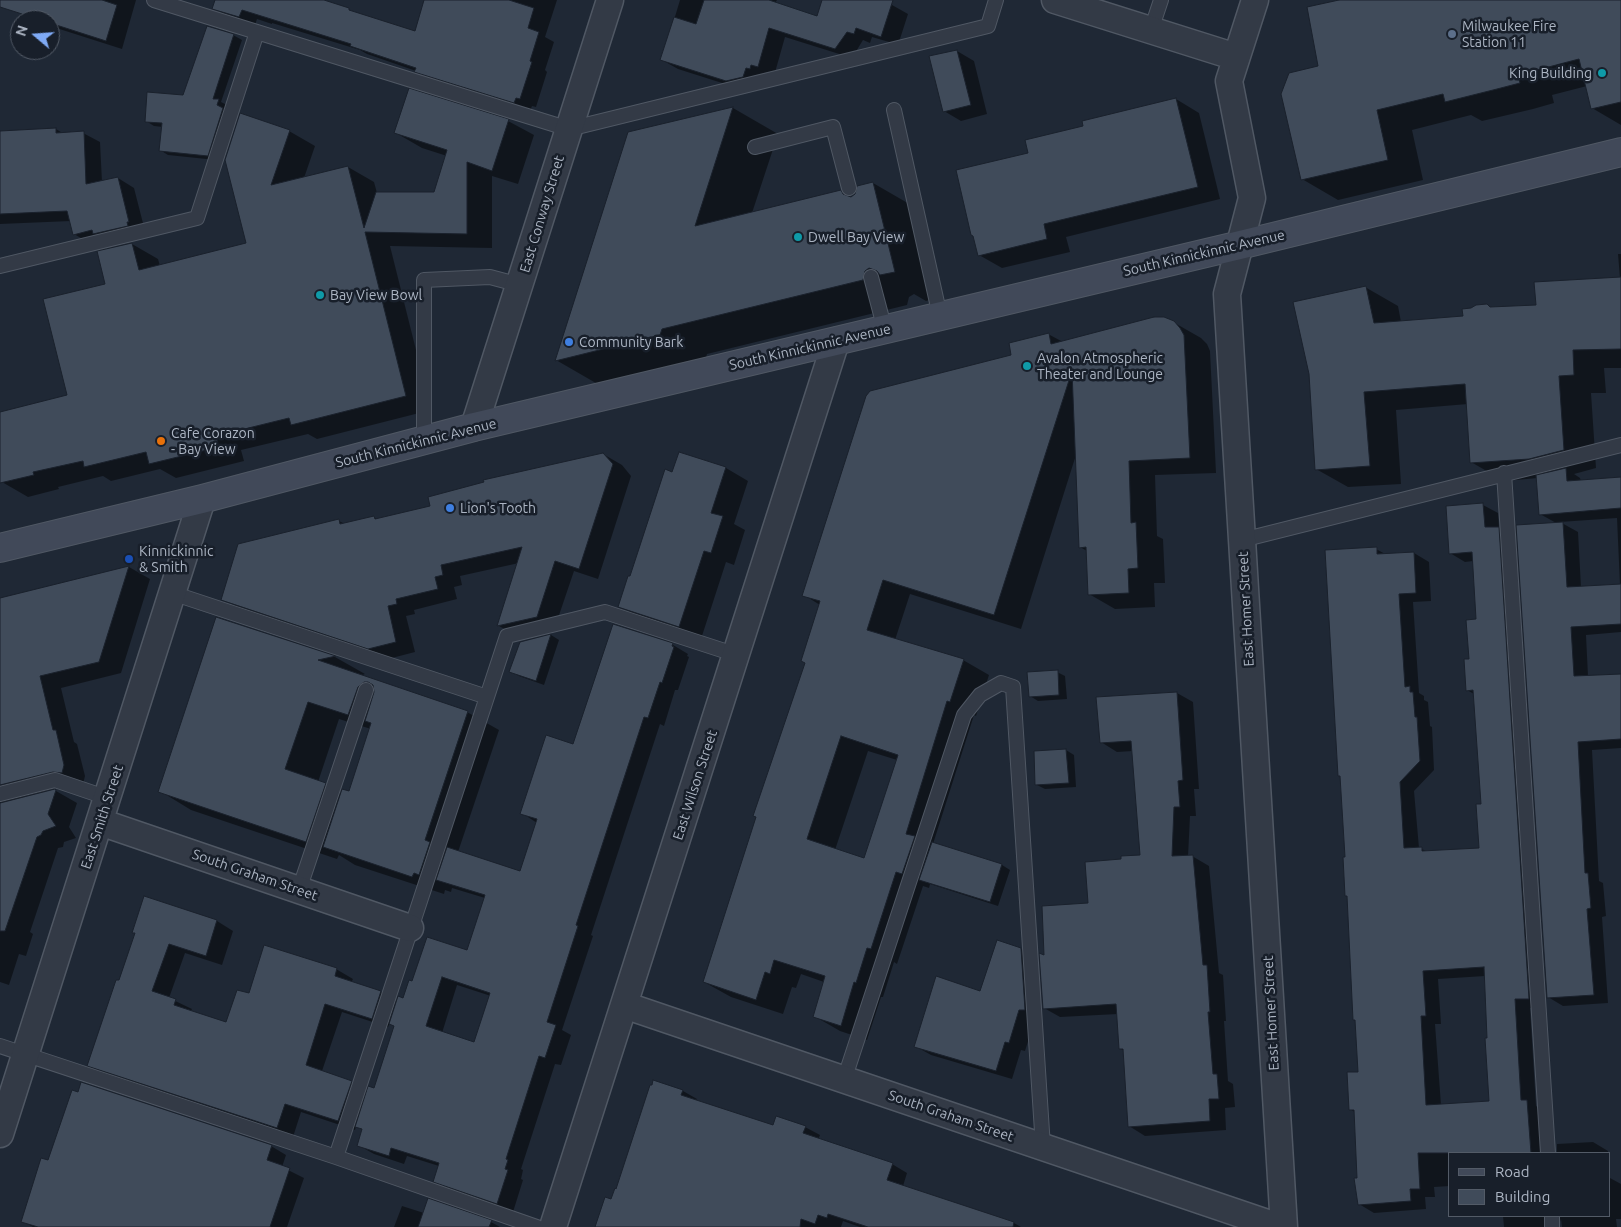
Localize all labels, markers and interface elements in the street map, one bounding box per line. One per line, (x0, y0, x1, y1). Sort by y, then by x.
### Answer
north arrow (10, 10, 60, 60)
place label: Milwaukee Fire Station 11 (1462, 18, 1557, 50)
text: N (12, 23, 31, 38)
marker: Milwaukee Fire Station 11 (1446, 28, 1458, 40)
place label: King Building (1509, 65, 1592, 81)
marker: King Building (1596, 67, 1608, 79)
street label: East Conway Street (516, 153, 568, 275)
street label: South Kinnickinnic Avenue (1122, 226, 1286, 280)
place label: Dwell Bay View (808, 229, 904, 245)
marker: Dwell Bay View (792, 231, 804, 243)
place label: Bay View Bowl (330, 287, 422, 303)
marker: Bay View Bowl (314, 289, 326, 301)
street label: South Kinnickinnic Avenue (728, 320, 892, 374)
place label: Community Bark (579, 334, 683, 350)
marker: Community Bark (563, 336, 575, 348)
place label: Avalon Atmospheric Theater and Lounge (1037, 350, 1163, 382)
marker: Avalon Atmospheric Theater and Lounge (1021, 360, 1033, 372)
street label: South Kinnickinnic Avenue (334, 415, 498, 471)
place label: Cafe Corazon - Bay View (171, 425, 255, 458)
marker: Cafe Corazon - Bay View (155, 435, 167, 447)
place label: Lion's Tooth (460, 500, 536, 516)
marker: Lion's Tooth (444, 502, 456, 514)
place label: Kinnickinnic & Smith (139, 543, 213, 576)
street label: East Homer Street (1235, 551, 1257, 667)
marker: Kinnickinnic & Smith (123, 553, 135, 565)
street label: East Wilson Street (669, 728, 721, 842)
street label: East Smith Street (77, 763, 127, 871)
street label: South Graham Street (190, 846, 320, 904)
street label: East Homer Street (1260, 955, 1282, 1071)
street label: South Graham Street (886, 1087, 1016, 1145)
legend (1448, 1152, 1611, 1217)
text: Road (1495, 1163, 1530, 1180)
text: Building (1495, 1188, 1550, 1205)

